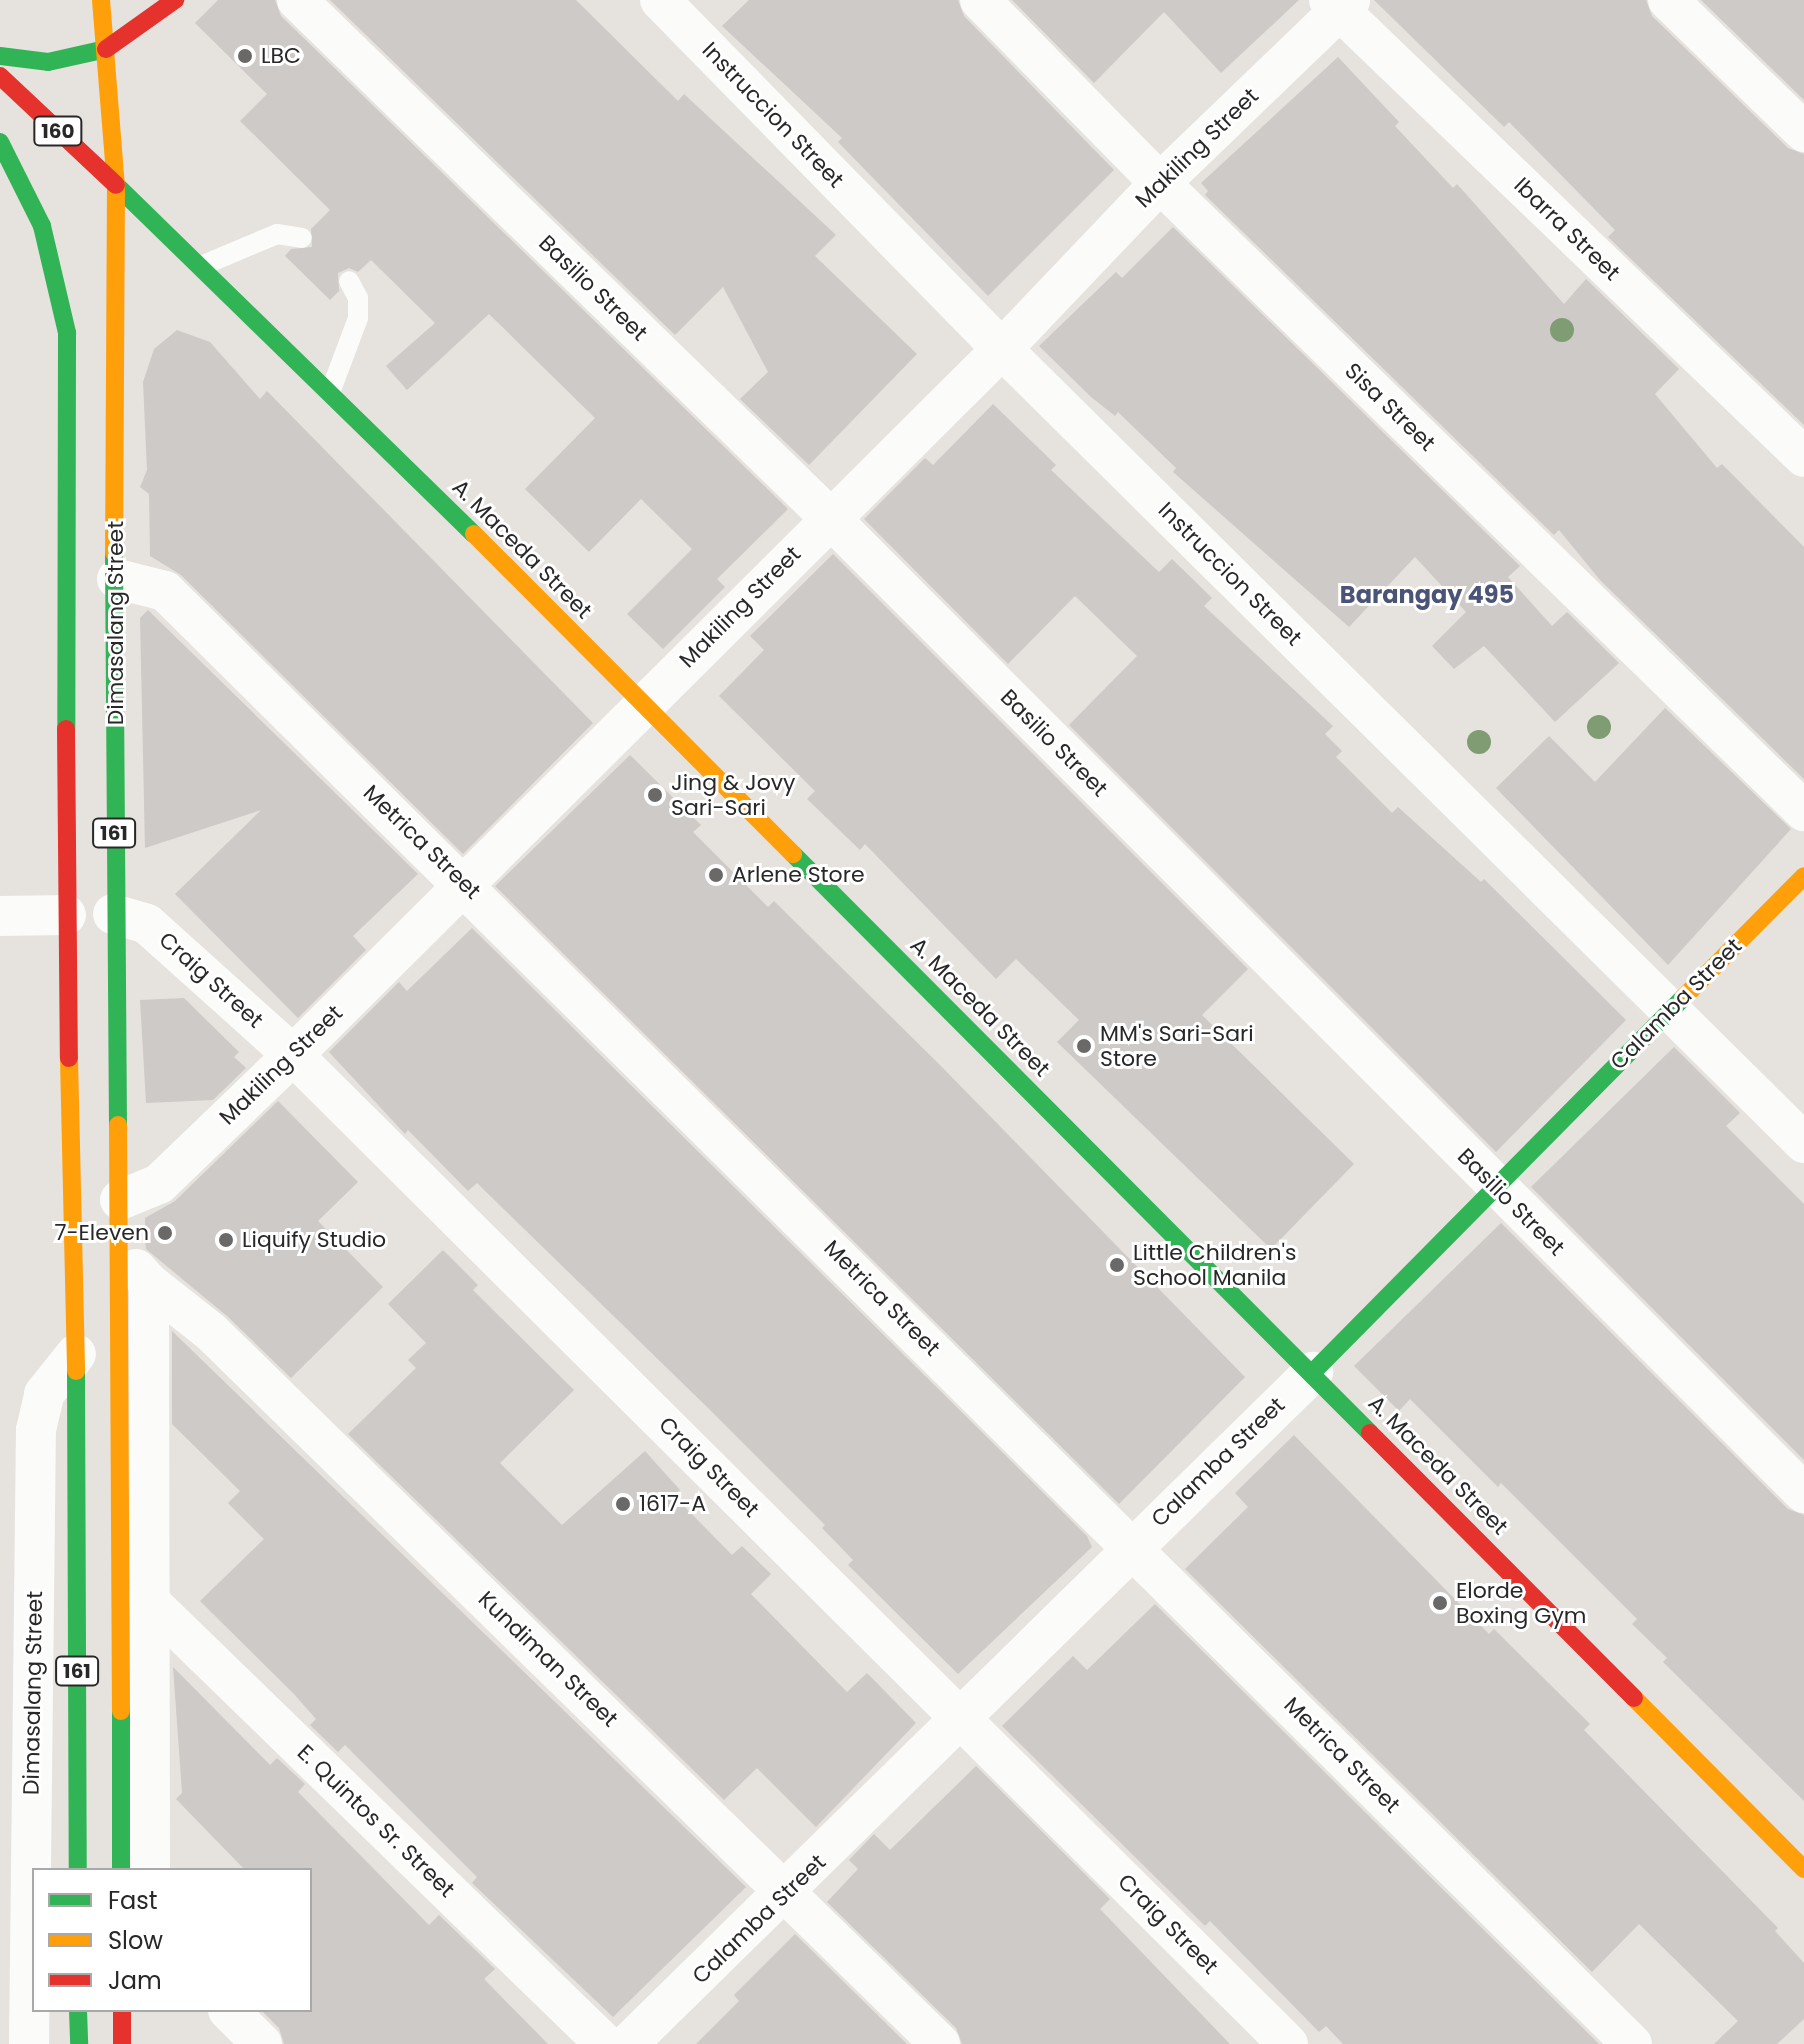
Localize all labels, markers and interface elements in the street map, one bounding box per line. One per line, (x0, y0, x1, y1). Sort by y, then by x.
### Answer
street label: Instruccion Street (697, 37, 849, 193)
place label: LBC (261, 43, 301, 69)
marker: LBC (236, 47, 254, 65)
street label: Makiling Street (1130, 83, 1264, 213)
road number: 160 (32, 115, 84, 147)
street label: Ibarra Street (1509, 172, 1625, 286)
street label: Basilio Street (533, 230, 653, 346)
street label: Sisa Street (1339, 358, 1441, 456)
street label: A. Maceda Street (447, 474, 597, 624)
street label: Instruccion Street (1153, 497, 1307, 651)
street label: Dimasalang Street (103, 521, 129, 725)
street label: Makiling Street (674, 541, 806, 673)
district label: Barangay 495 (1340, 581, 1514, 609)
street label: Basilio Street (995, 684, 1113, 802)
place label: Jing & Jovy Sari-Sari (671, 769, 795, 820)
street label: Metrica Street (358, 779, 486, 905)
marker: Jing & Jovy Sari-Sari (646, 786, 664, 804)
road number: 161 (92, 817, 136, 849)
place label: Arlene Store (732, 862, 865, 888)
marker: Arlene Store (707, 866, 725, 884)
street label: Craig Street (154, 926, 268, 1034)
street label: A. Maceda Street (905, 932, 1055, 1082)
street label: Calamba Street (1605, 933, 1747, 1075)
street label: Makiling Street (214, 1000, 348, 1130)
place label: MM's Sari-Sari Store (1100, 1020, 1254, 1072)
marker: MM's Sari-Sari Store (1075, 1037, 1093, 1055)
street label: Basilio Street (1452, 1143, 1570, 1261)
place label: 7-Eleven (54, 1220, 149, 1246)
marker: 7-Eleven (156, 1224, 174, 1242)
place label: Liquify Studio (242, 1227, 386, 1253)
marker: Liquify Studio (217, 1231, 235, 1249)
street label: Metrica Street (819, 1235, 945, 1361)
place label: Little Children's School Manila (1133, 1239, 1297, 1290)
marker: Little Children's School Manila (1108, 1256, 1126, 1274)
street label: A. Maceda Street (1363, 1390, 1513, 1540)
street label: Calamba Street (1146, 1392, 1290, 1532)
street label: Craig Street (653, 1411, 765, 1523)
place label: 1617-A (639, 1491, 706, 1517)
marker: 1617-A (614, 1495, 632, 1513)
place label: Elorde Boxing Gym (1456, 1577, 1587, 1628)
street label: Kundiman Street (473, 1586, 623, 1732)
street label: Dimasalang Street (18, 1591, 48, 1795)
marker: Elorde Boxing Gym (1431, 1594, 1449, 1612)
road number: 161 (55, 1655, 99, 1687)
street label: Metrica Street (1279, 1692, 1405, 1818)
street label: E. Quintos Sr. Street (292, 1739, 460, 1903)
street label: Calamba Street (687, 1849, 831, 1989)
legend (32, 1868, 312, 2012)
street label: Craig Street (1112, 1868, 1224, 1980)
text: Fast (108, 1884, 158, 1917)
text: Slow (108, 1924, 163, 1957)
text: Jam (108, 1964, 162, 1997)

